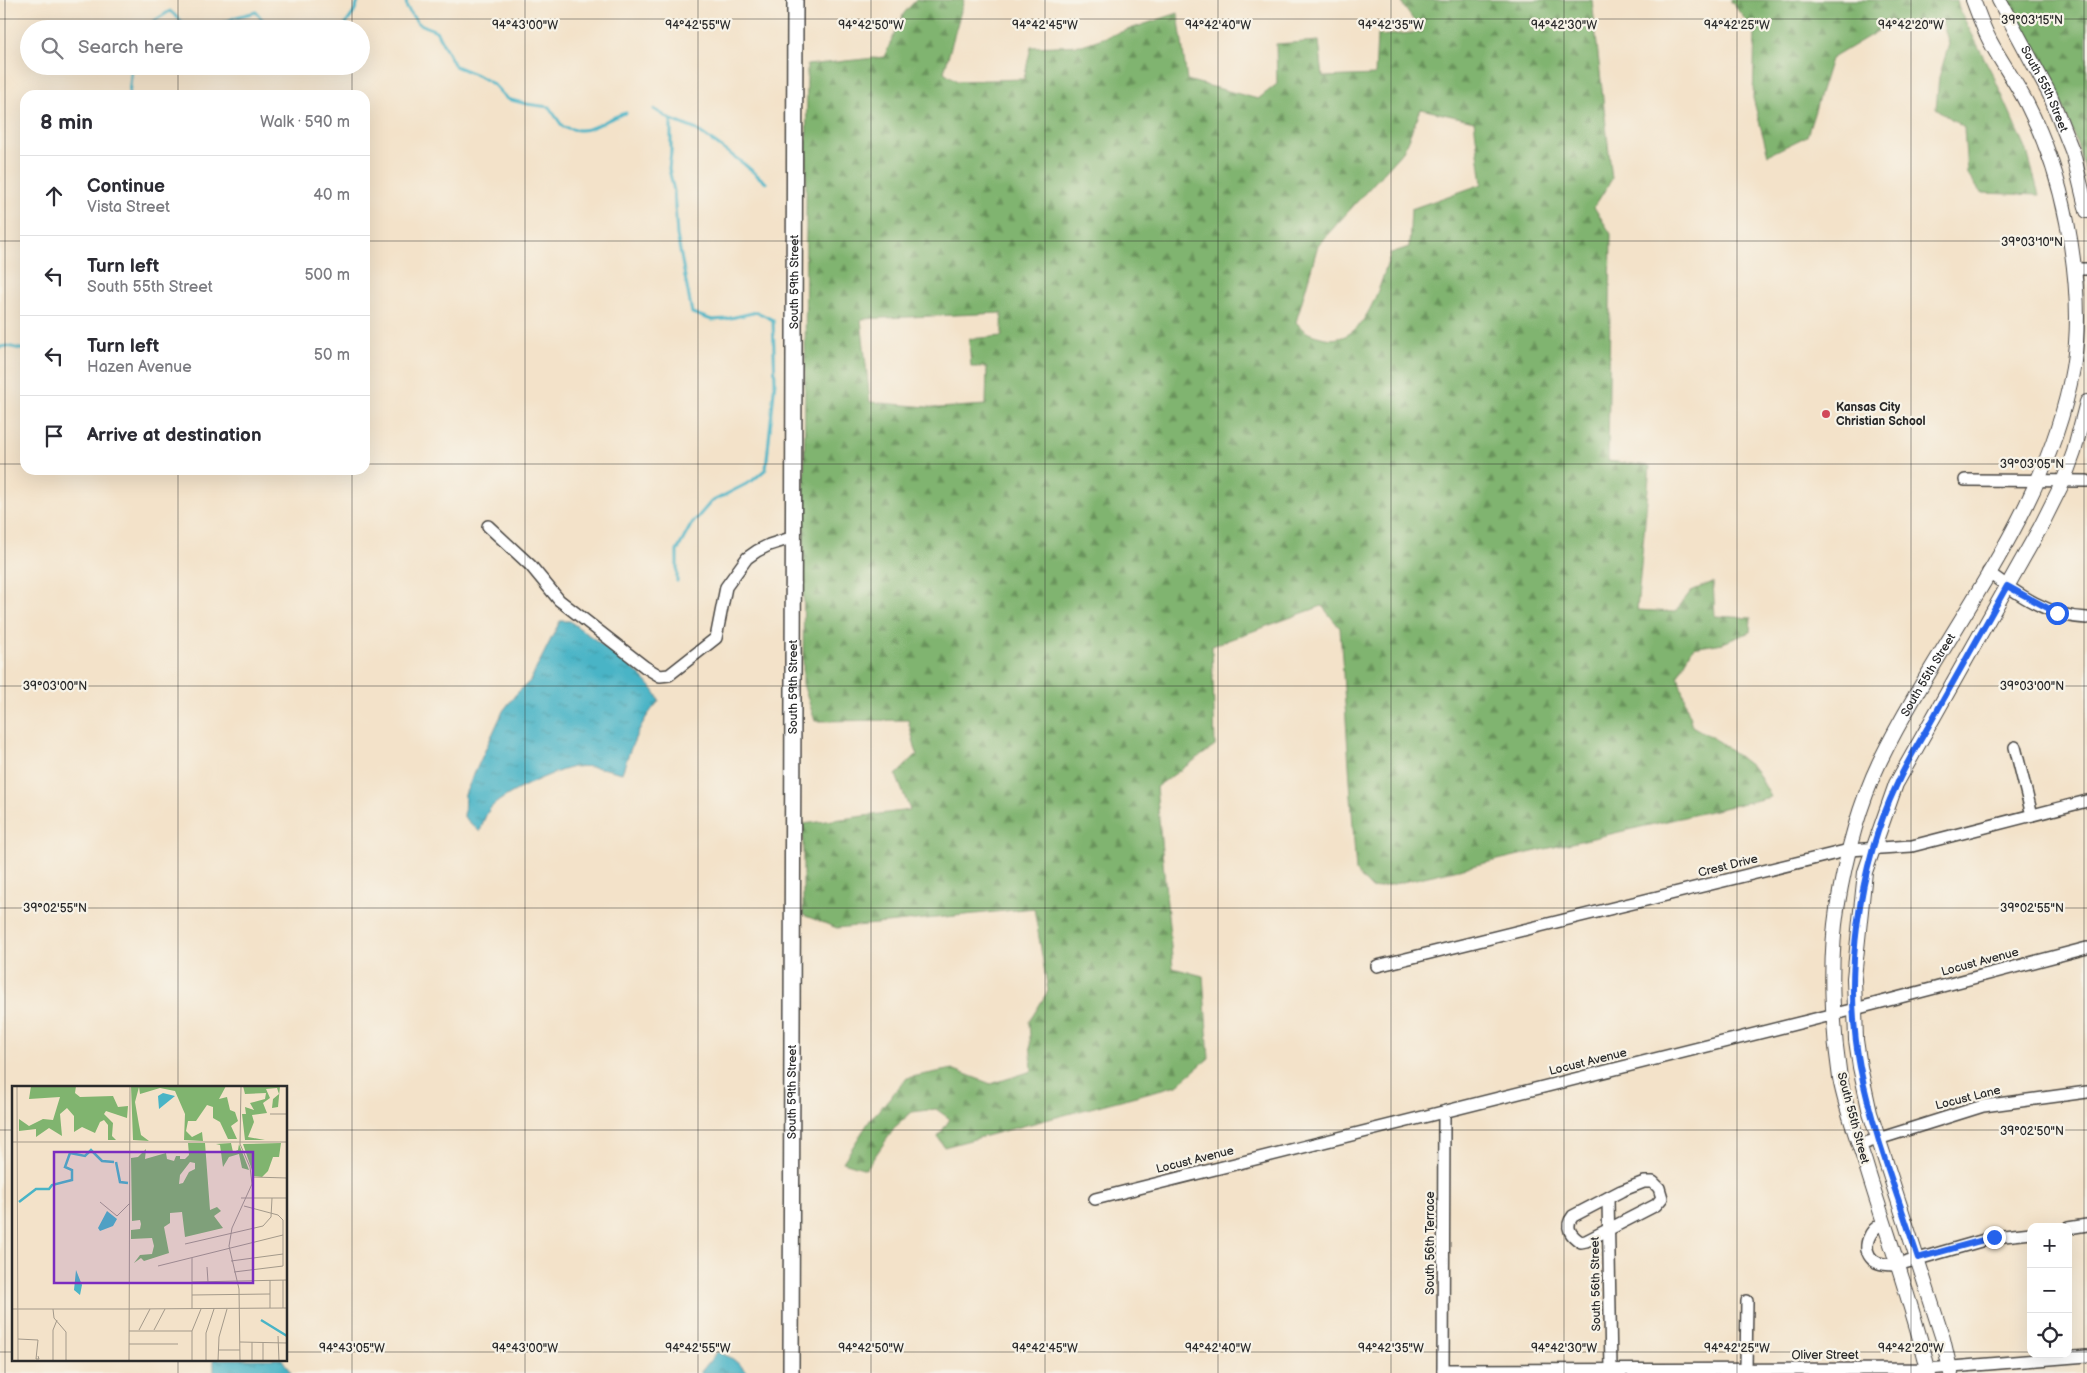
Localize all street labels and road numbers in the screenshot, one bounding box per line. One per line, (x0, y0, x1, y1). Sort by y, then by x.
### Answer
street label: South 55th Street (2017, 43, 2072, 135)
street label: South 59th Street (787, 234, 802, 329)
street label: South 55th Street (1897, 630, 1959, 719)
street label: South 59th Street (785, 639, 801, 734)
street label: Crest Drive (1697, 851, 1759, 881)
street label: Locust Avenue (1940, 944, 2020, 980)
street label: South 59th Street (784, 1044, 799, 1139)
street label: Locust Avenue (1548, 1045, 1628, 1079)
street label: South 55th Street (1834, 1071, 1873, 1166)
street label: Locust Lane (1934, 1083, 2002, 1113)
street label: Locust Avenue (1155, 1143, 1235, 1177)
street label: South 56th Terrace (1423, 1191, 1438, 1295)
street label: South 56th Street (1588, 1236, 1604, 1331)
street label: Oliver Street (1791, 1348, 1859, 1363)

